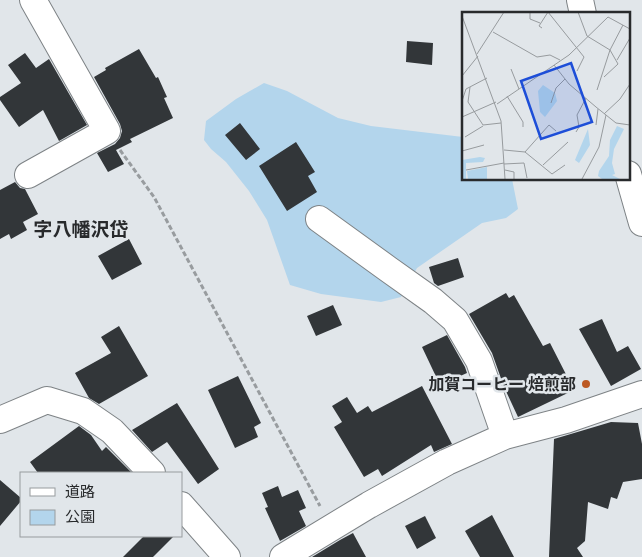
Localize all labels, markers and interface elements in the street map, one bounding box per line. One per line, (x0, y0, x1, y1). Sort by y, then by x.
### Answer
inset map (462, 12, 630, 180)
district label: 字八幡沢岱 (33, 217, 129, 241)
place label: 加賀コーヒー 焙煎部 (428, 374, 576, 394)
marker: 加賀コーヒー 焙煎部 (580, 378, 592, 390)
legend (20, 472, 182, 537)
text: 道路 (65, 482, 95, 501)
text: 公園 (65, 507, 95, 526)

